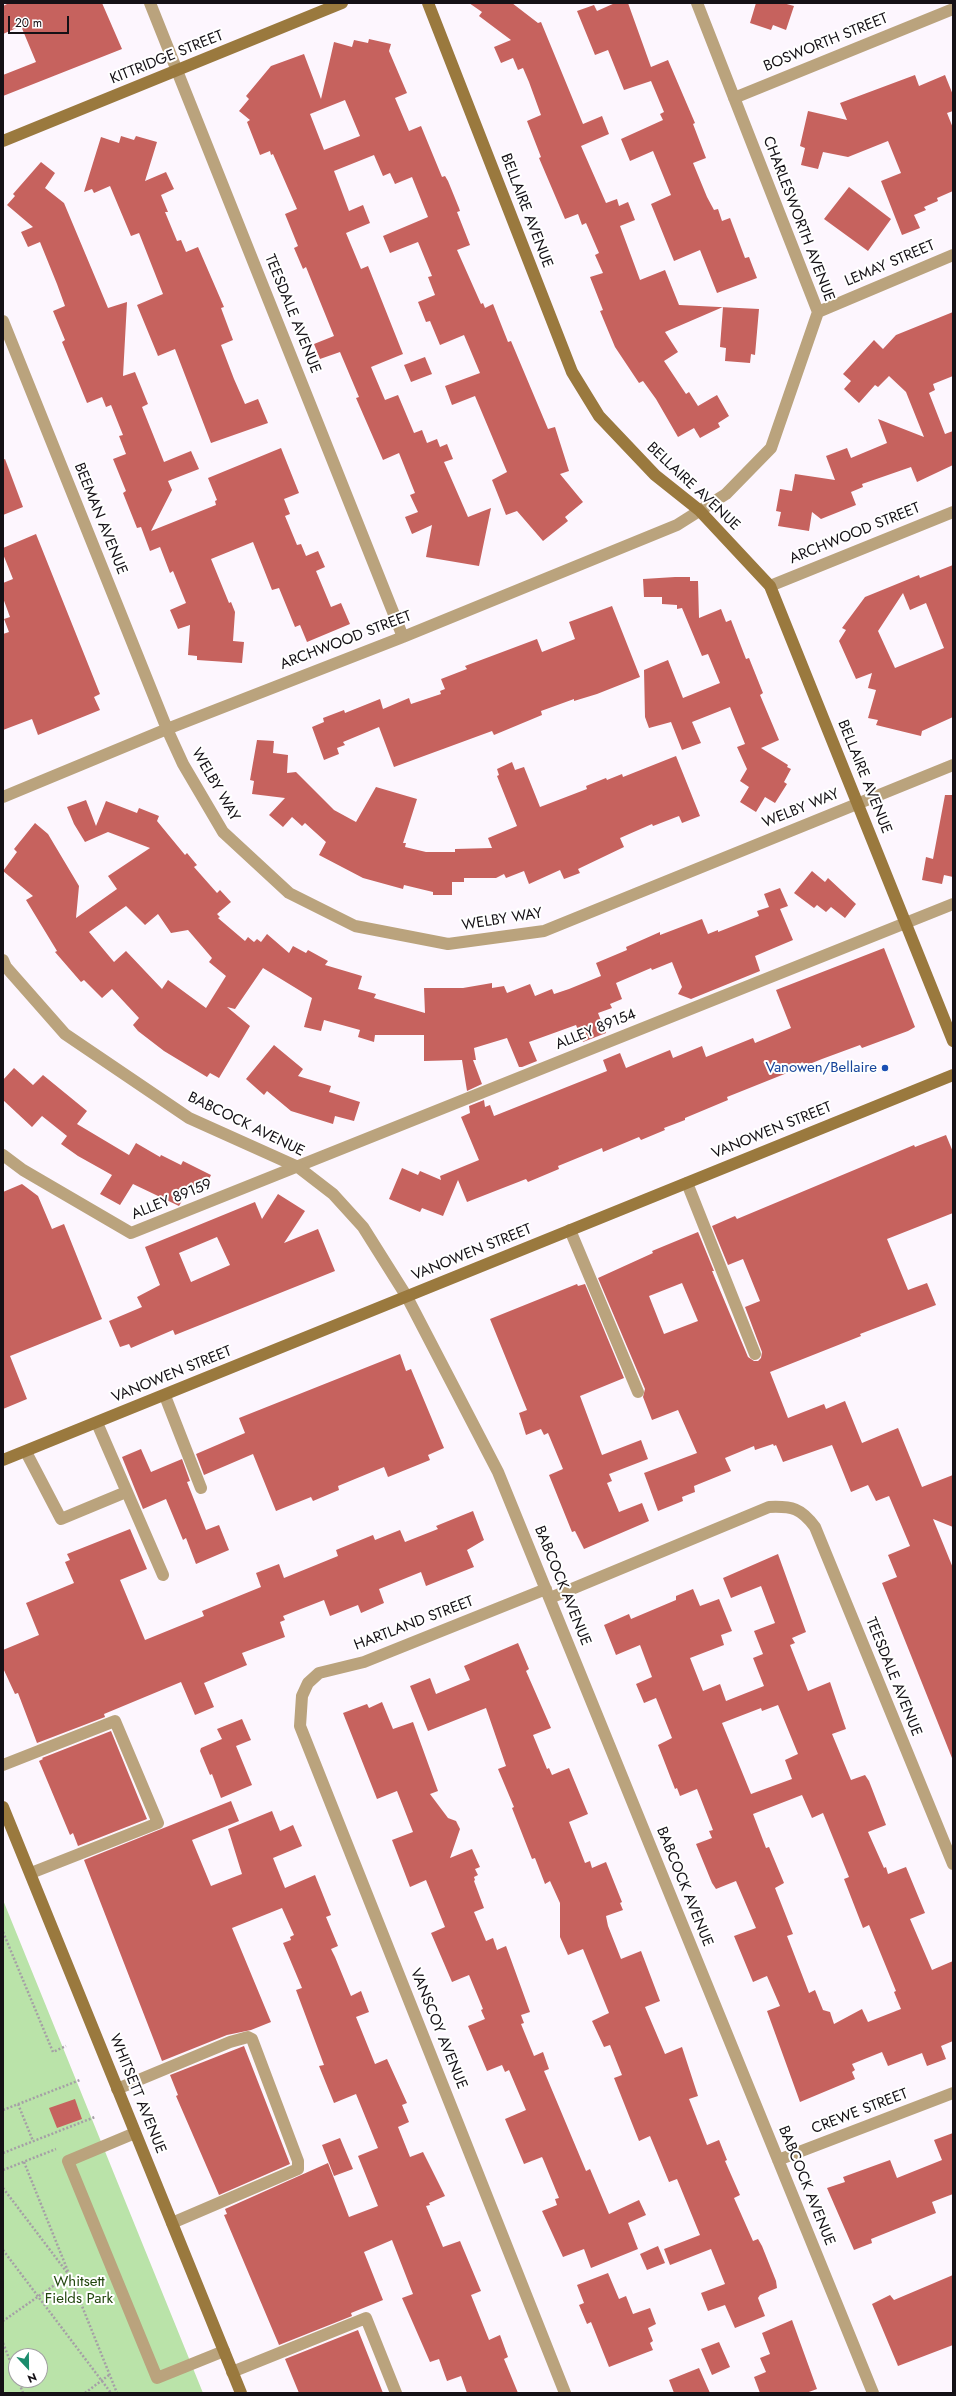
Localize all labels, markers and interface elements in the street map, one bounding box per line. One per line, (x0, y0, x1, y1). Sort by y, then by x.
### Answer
scale bar (10, 8, 71, 34)
street label: BOSWORTH STREET (761, 10, 891, 76)
text: 20 m (15, 14, 42, 32)
street label: KITTRIDGE STREET (108, 27, 226, 89)
street label: CHARLESWORTH AVENUE (758, 134, 838, 304)
street label: BELLAIRE AVENUE (496, 151, 556, 271)
street label: LEMAY STREET (842, 237, 938, 291)
street label: TEESDALE AVENUE (260, 252, 324, 376)
street label: BELLAIRE AVENUE (643, 439, 743, 535)
street label: BEEMAN AVENUE (69, 461, 131, 577)
street label: ARCHWOOD STREET (787, 500, 923, 568)
street label: ARCHWOOD STREET (278, 608, 414, 674)
street label: BELLAIRE AVENUE (833, 717, 895, 837)
street label: WELBY WAY (187, 745, 243, 825)
street label: WELBY WAY (760, 785, 842, 833)
street label: WELBY WAY (460, 905, 544, 935)
street label: ALLEY 89154 (553, 1006, 639, 1054)
place label: Vanowen/Bellaire (765, 1059, 877, 1077)
marker: Vanowen/Bellaire (880, 1063, 890, 1073)
street label: BABCOCK AVENUE (185, 1089, 307, 1161)
street label: VANOWEN STREET (709, 1099, 835, 1163)
street label: ALLEY 89159 (129, 1176, 215, 1224)
street label: VANOWEN STREET (409, 1221, 535, 1285)
street label: VANOWEN STREET (109, 1343, 235, 1407)
street label: BABCOCK AVENUE (530, 1523, 594, 1649)
street label: HARTLAND STREET (352, 1593, 476, 1655)
street label: TEESDALE AVENUE (861, 1615, 925, 1739)
street label: BABCOCK AVENUE (652, 1824, 716, 1950)
street label: VANSCOY AVENUE (406, 1966, 470, 2092)
street label: WHITSETT AVENUE (105, 2032, 169, 2156)
street label: CREWE STREET (809, 2085, 911, 2139)
street label: BABCOCK AVENUE (774, 2123, 838, 2249)
park label: Whitsett Fields Park (45, 2273, 113, 2308)
north arrow (8, 2348, 48, 2388)
text: N (25, 2369, 39, 2387)

